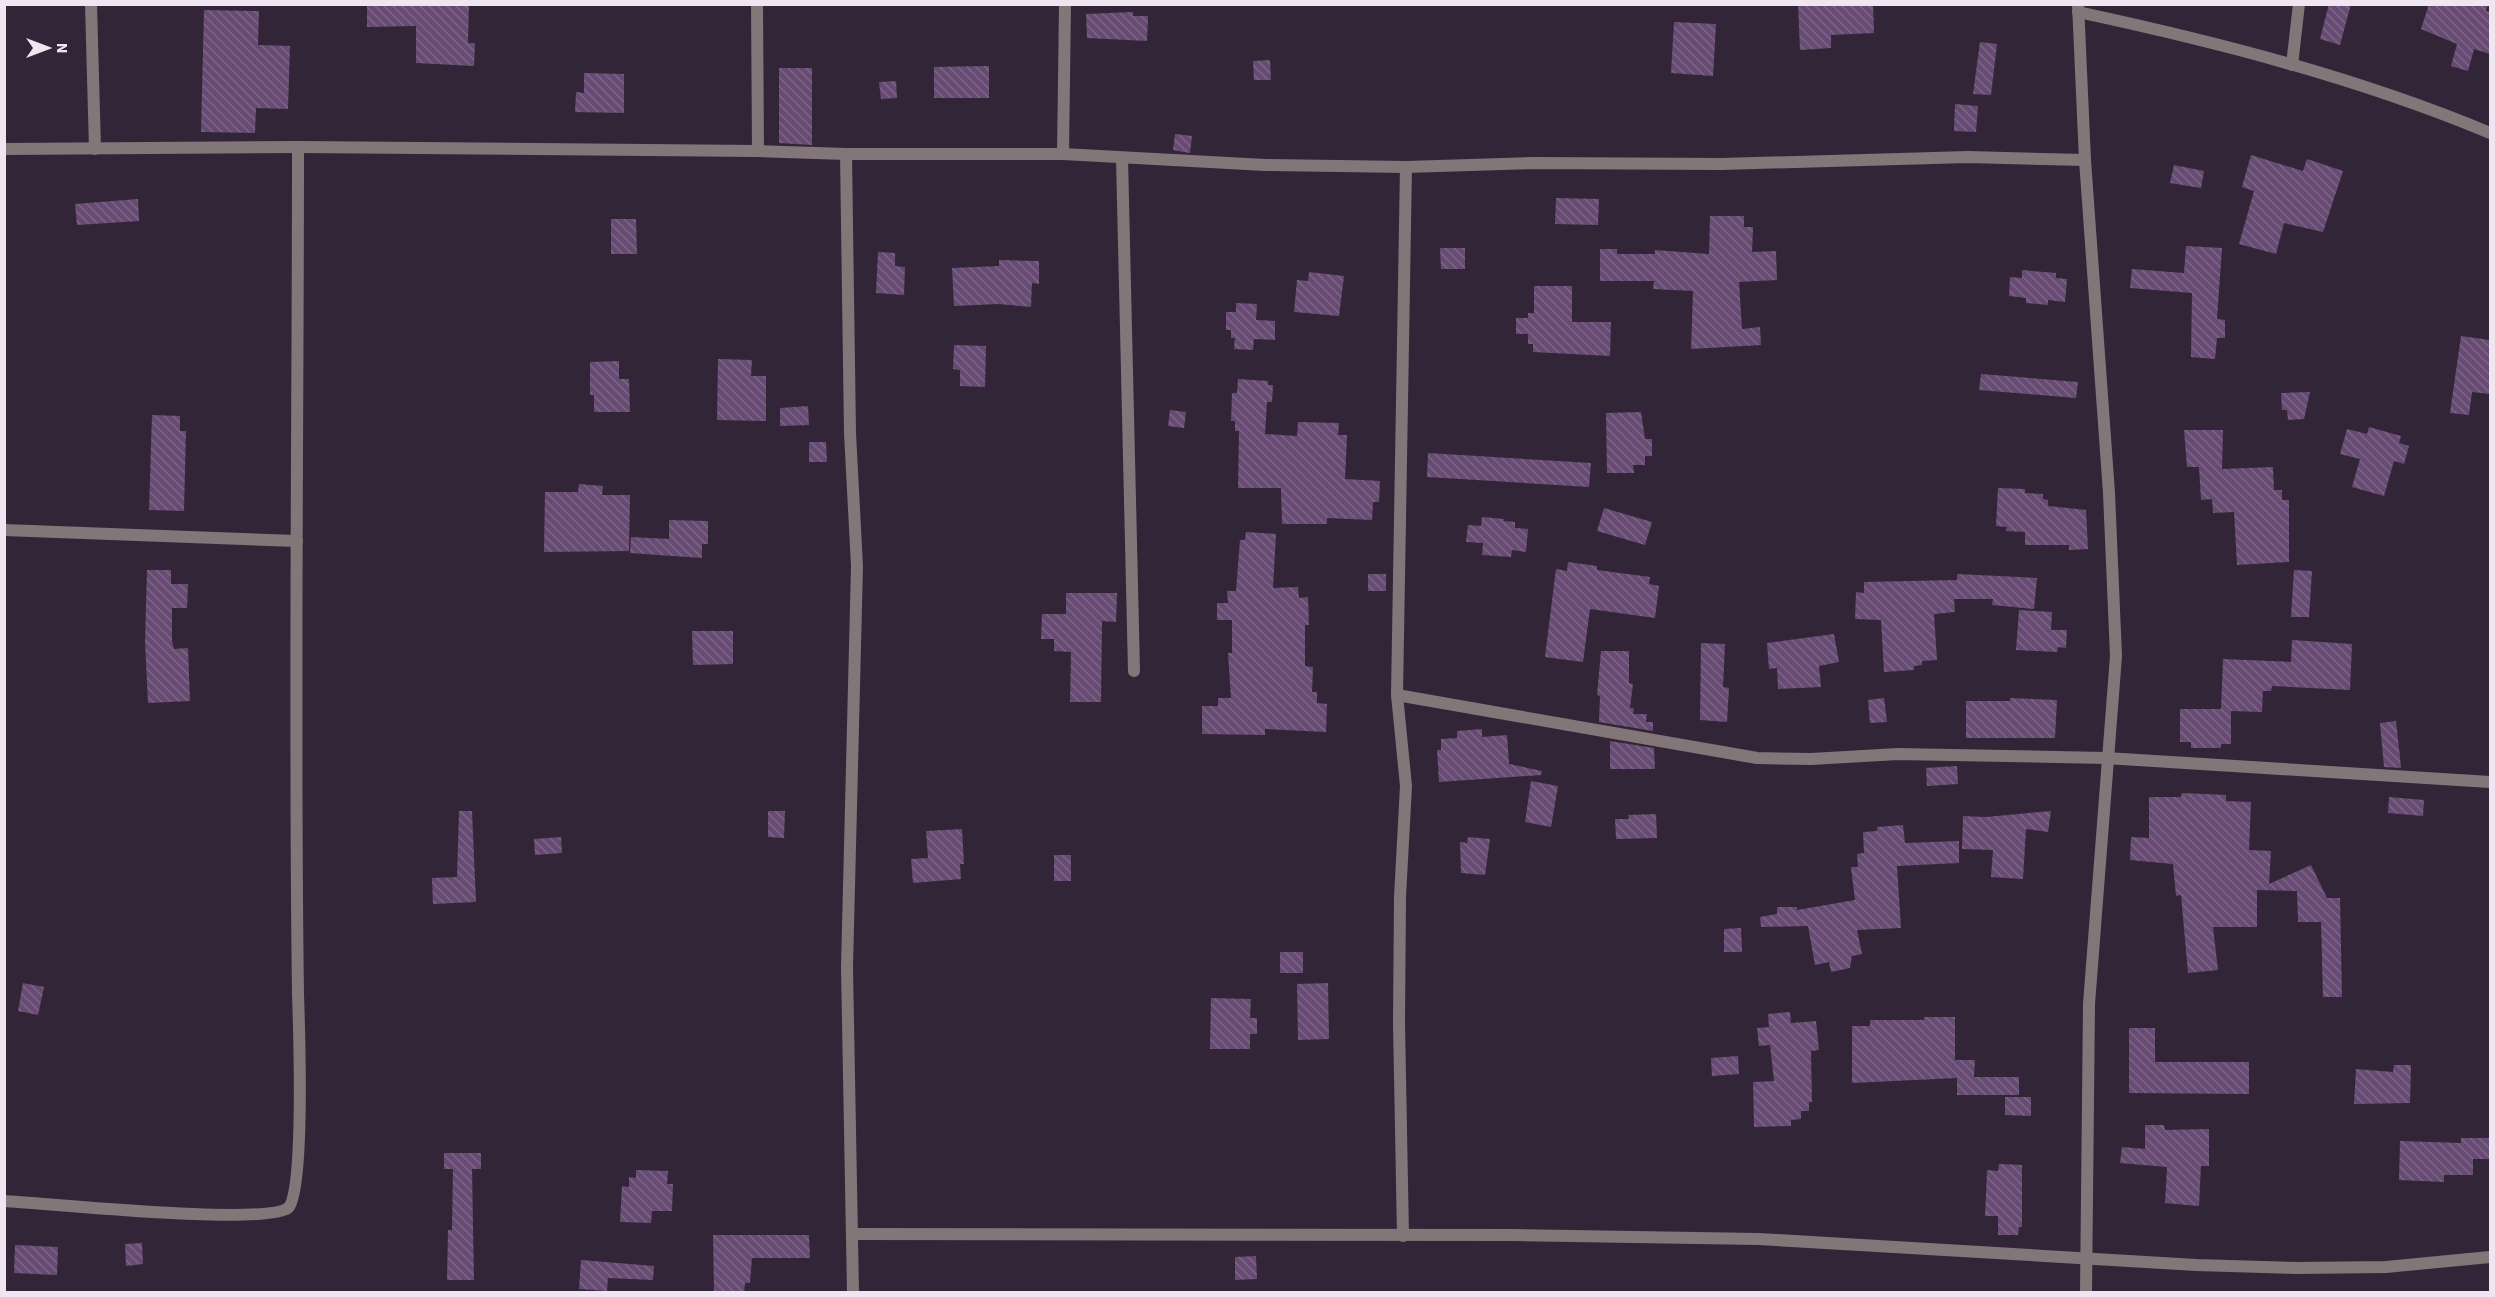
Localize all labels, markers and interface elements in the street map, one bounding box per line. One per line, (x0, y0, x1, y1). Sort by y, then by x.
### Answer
north arrow (18, 18, 78, 78)
text: N (51, 43, 73, 53)

